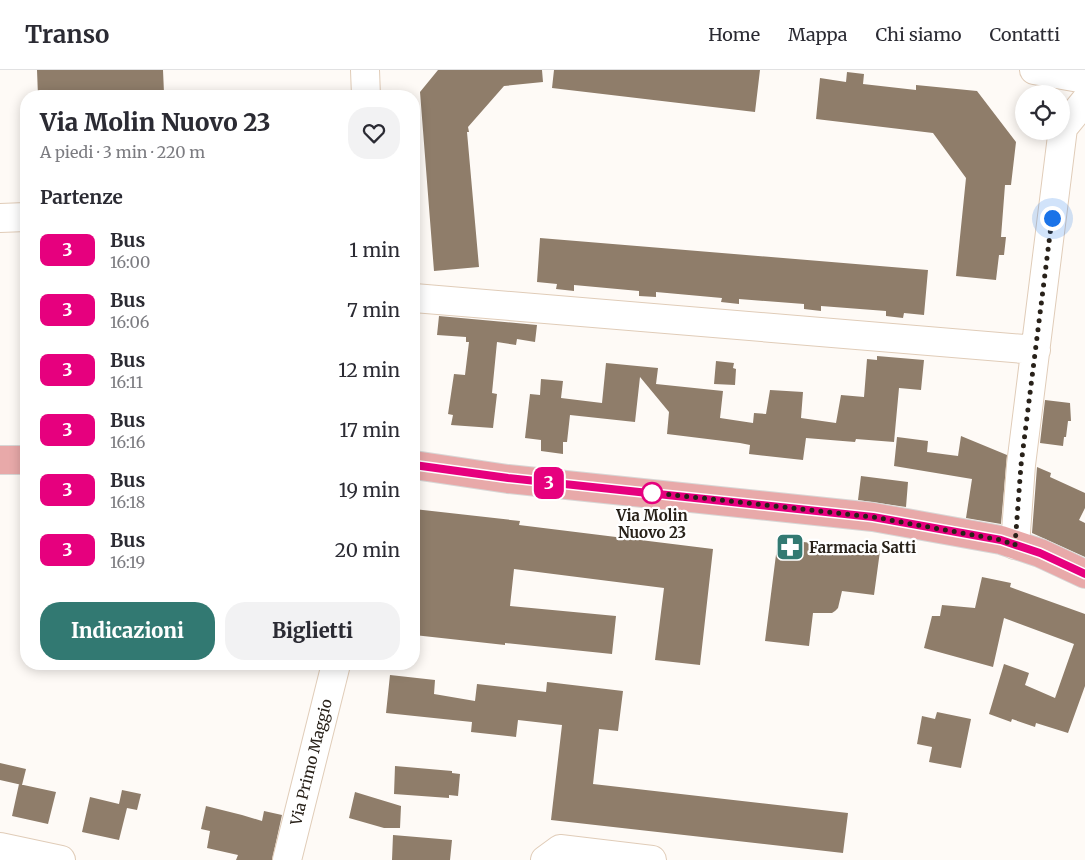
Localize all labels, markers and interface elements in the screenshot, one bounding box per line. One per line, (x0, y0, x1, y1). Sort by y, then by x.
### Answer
text: Transo (25, 19, 109, 50)
text: Home (708, 23, 760, 46)
text: Mappa (788, 23, 847, 46)
text: Chi siamo (875, 23, 962, 46)
text: Contatti (990, 23, 1060, 46)
map controls (1015, 85, 1070, 140)
button: locate (1015, 85, 1070, 140)
text: Via Molin Nuovo 23 (40, 107, 271, 138)
button: heart (348, 107, 400, 159)
text: A piedi · 3 min · 220 m (40, 142, 205, 162)
text: Partenze (40, 185, 123, 209)
your location (1040, 206, 1065, 231)
text: Bus (110, 228, 145, 252)
text: 3 (62, 238, 73, 261)
text: 1 min (349, 238, 400, 262)
text: 16:00 (110, 252, 150, 272)
text: Bus (110, 288, 145, 312)
text: 3 (62, 298, 73, 321)
text: 7 min (347, 298, 400, 322)
text: 16:06 (110, 312, 149, 332)
text: Bus (110, 348, 145, 372)
text: 3 (62, 358, 73, 381)
text: 12 min (338, 358, 400, 382)
text: 16:11 (110, 372, 143, 392)
text: Bus (110, 408, 145, 432)
text: 3 (62, 418, 73, 441)
text: 17 min (340, 418, 400, 442)
text: 16:16 (110, 432, 145, 452)
line badge: 3 (533, 467, 565, 499)
text: Bus (110, 468, 145, 492)
text: 3 (544, 471, 554, 494)
text: 3 (62, 478, 73, 501)
text: 19 min (339, 478, 400, 502)
marker: Via Molin Nuovo 23 (641, 482, 663, 504)
text: 16:18 (110, 492, 145, 512)
place label: Via Molin Nuovo 23 (615, 506, 688, 542)
text: Bus (110, 528, 145, 552)
pharmacy icon: Farmacia Satti (775, 532, 805, 562)
text: 3 (62, 538, 73, 561)
text: 20 min (335, 538, 400, 562)
place label: Farmacia Satti (809, 538, 916, 557)
text: 16:19 (110, 552, 145, 572)
button: Indicazioni (40, 602, 215, 660)
button: Biglietti (225, 602, 400, 660)
street label: Via Primo Maggio (286, 697, 336, 828)

